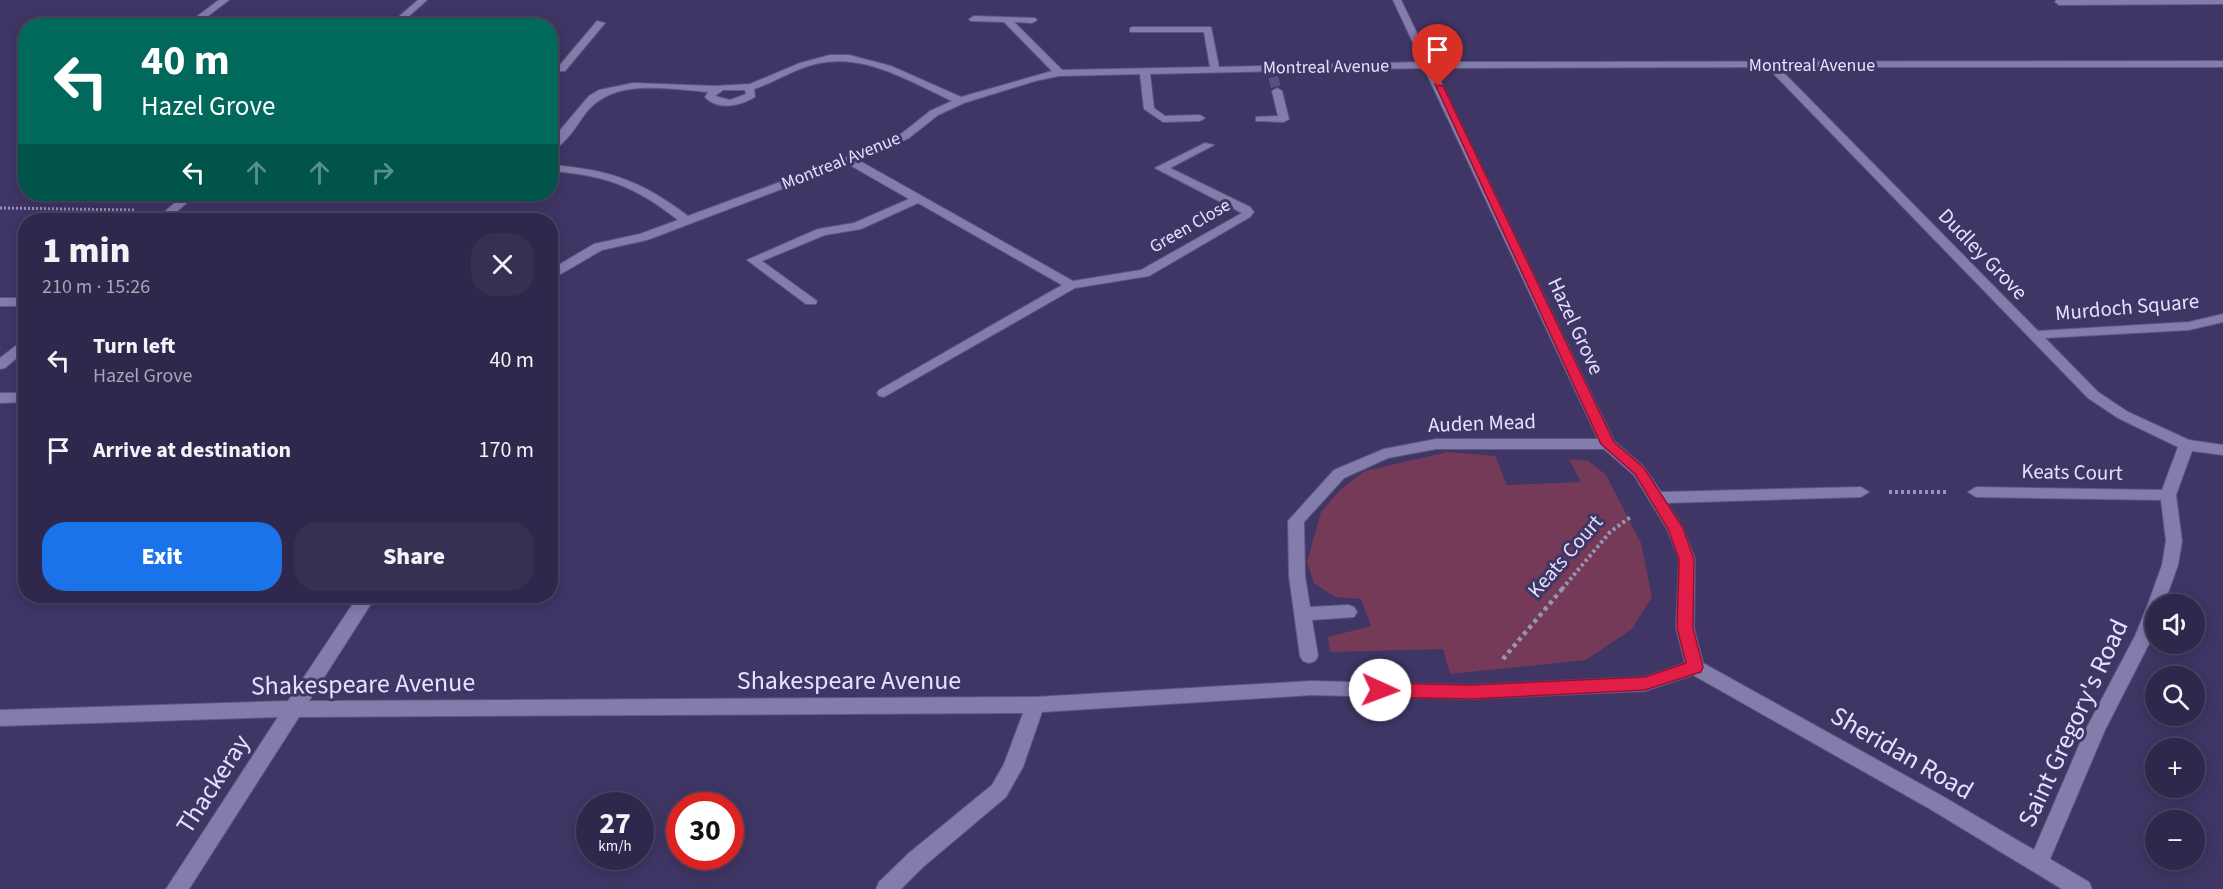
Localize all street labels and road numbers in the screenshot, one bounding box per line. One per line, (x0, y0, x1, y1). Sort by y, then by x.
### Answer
street label: Montreal Avenue (1263, 53, 1389, 81)
street label: Montreal Avenue (1749, 53, 1875, 78)
street label: Montreal Avenue (778, 126, 904, 196)
street label: Green Close (1145, 193, 1235, 259)
street label: Dudley Grove (1931, 201, 2035, 307)
street label: Hazel Grove (1540, 272, 1612, 380)
street label: Murdoch Square (2054, 286, 2200, 328)
street label: Auden Mead (1427, 406, 1537, 440)
street label: Keats Court (2021, 456, 2123, 488)
street label: Keats Court (1520, 508, 1610, 604)
street label: Saint Gregory's Road (2009, 613, 2137, 833)
street label: Shakespeare Avenue (737, 662, 961, 699)
street label: Shakespeare Avenue (250, 664, 476, 704)
street label: Sheridan Road (1824, 697, 1980, 809)
street label: Thackeray (167, 727, 259, 841)

